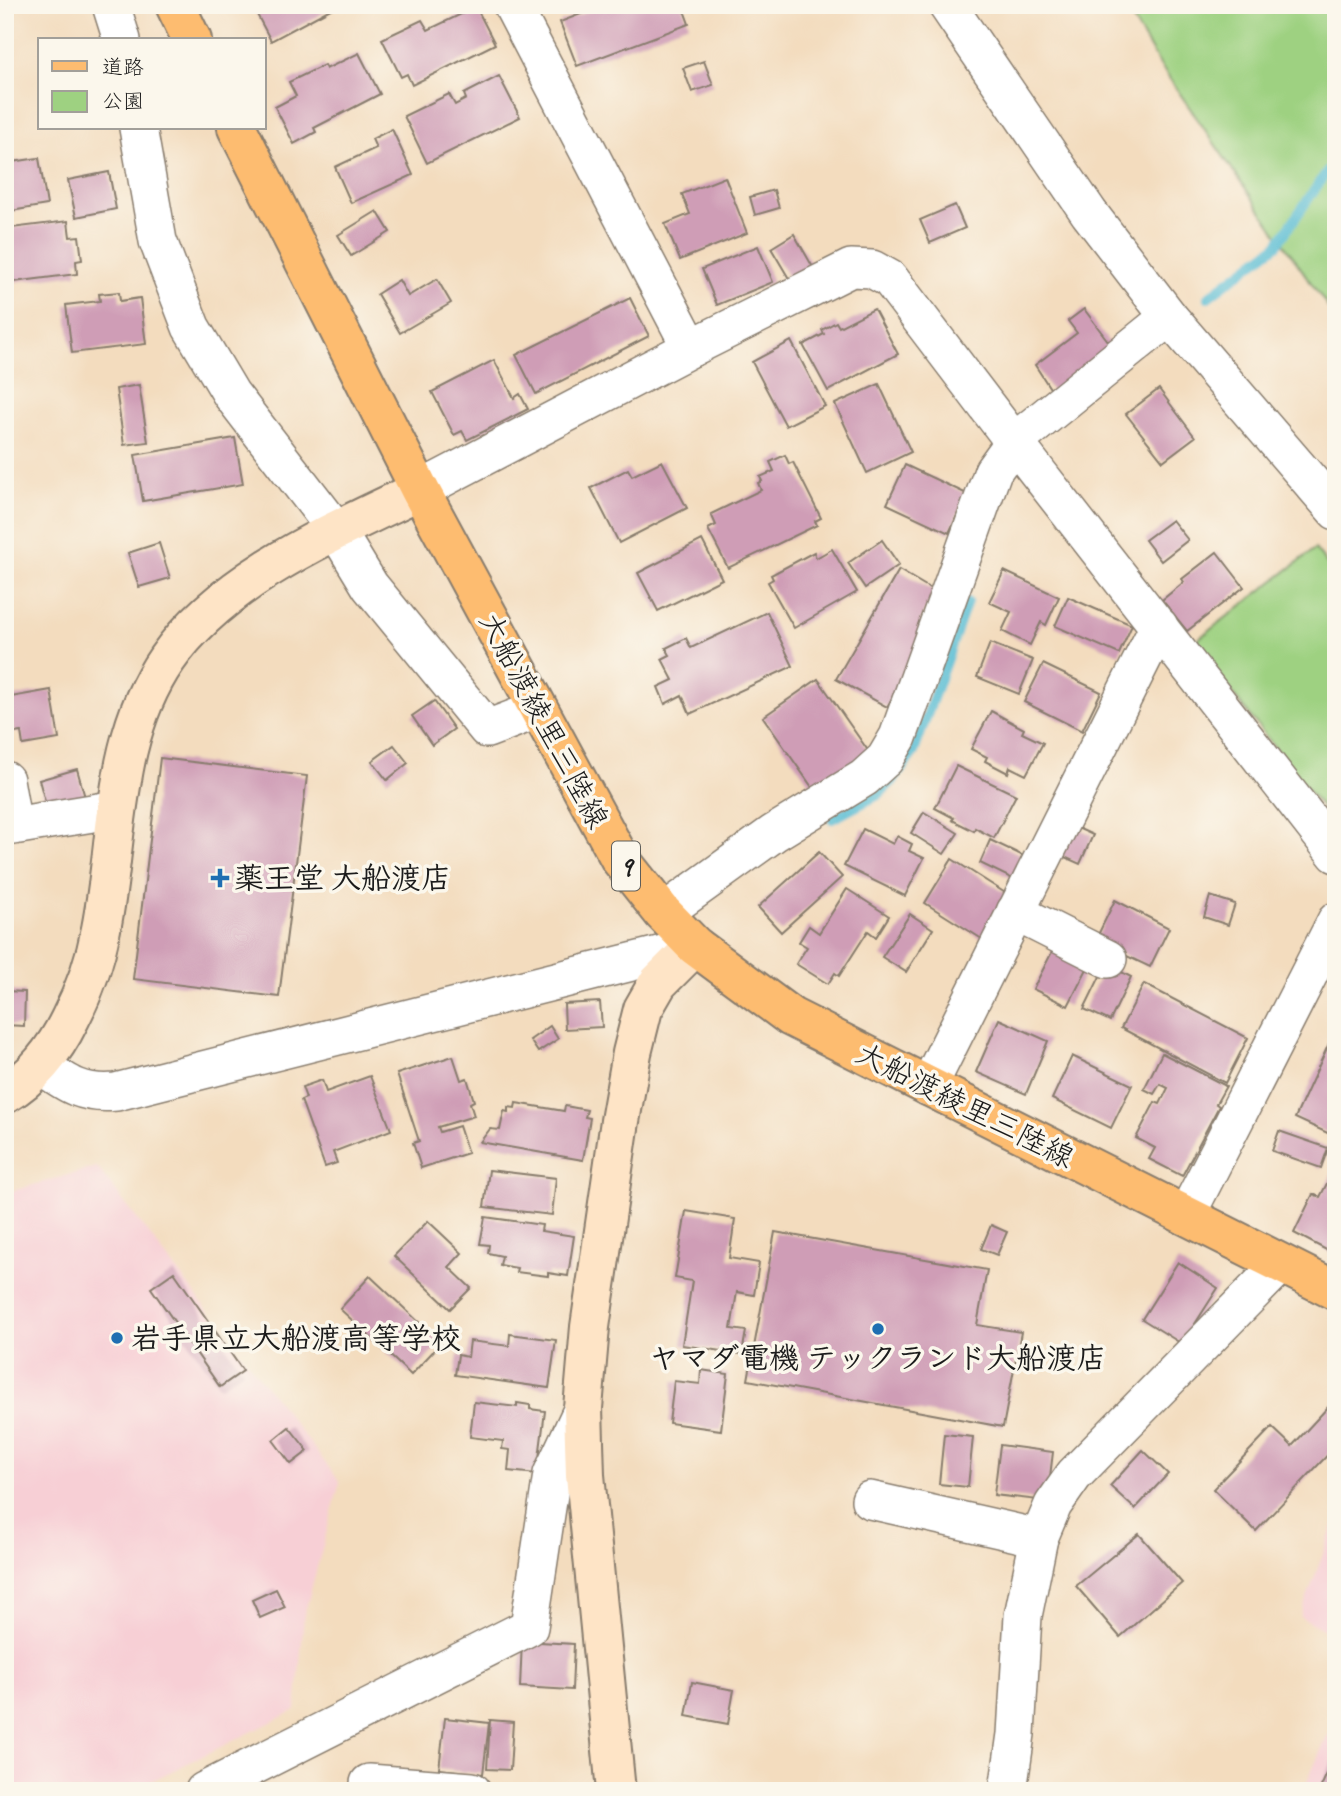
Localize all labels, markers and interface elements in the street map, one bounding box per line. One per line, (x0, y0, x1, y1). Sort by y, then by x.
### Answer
legend (38, 38, 266, 130)
text: 道路 (102, 54, 144, 80)
text: 公園 (102, 88, 144, 114)
street label: 大船渡綾里三陸線 (471, 605, 617, 835)
road number: 9 (612, 842, 640, 890)
place label: 薬王堂 大船渡店 (234, 859, 451, 897)
marker: 薬王堂 大船渡店 (212, 870, 228, 886)
street label: 大船渡綾里三陸線 (849, 1034, 1081, 1176)
place label: 岩手県立大船渡高等学校 (131, 1319, 461, 1357)
marker: ヤマダ電機 テックランド大船渡店 (870, 1321, 886, 1337)
marker: 岩手県立大船渡高等学校 (109, 1330, 125, 1346)
place label: ヤマダ電機 テックランド大船渡店 (649, 1339, 1107, 1377)

